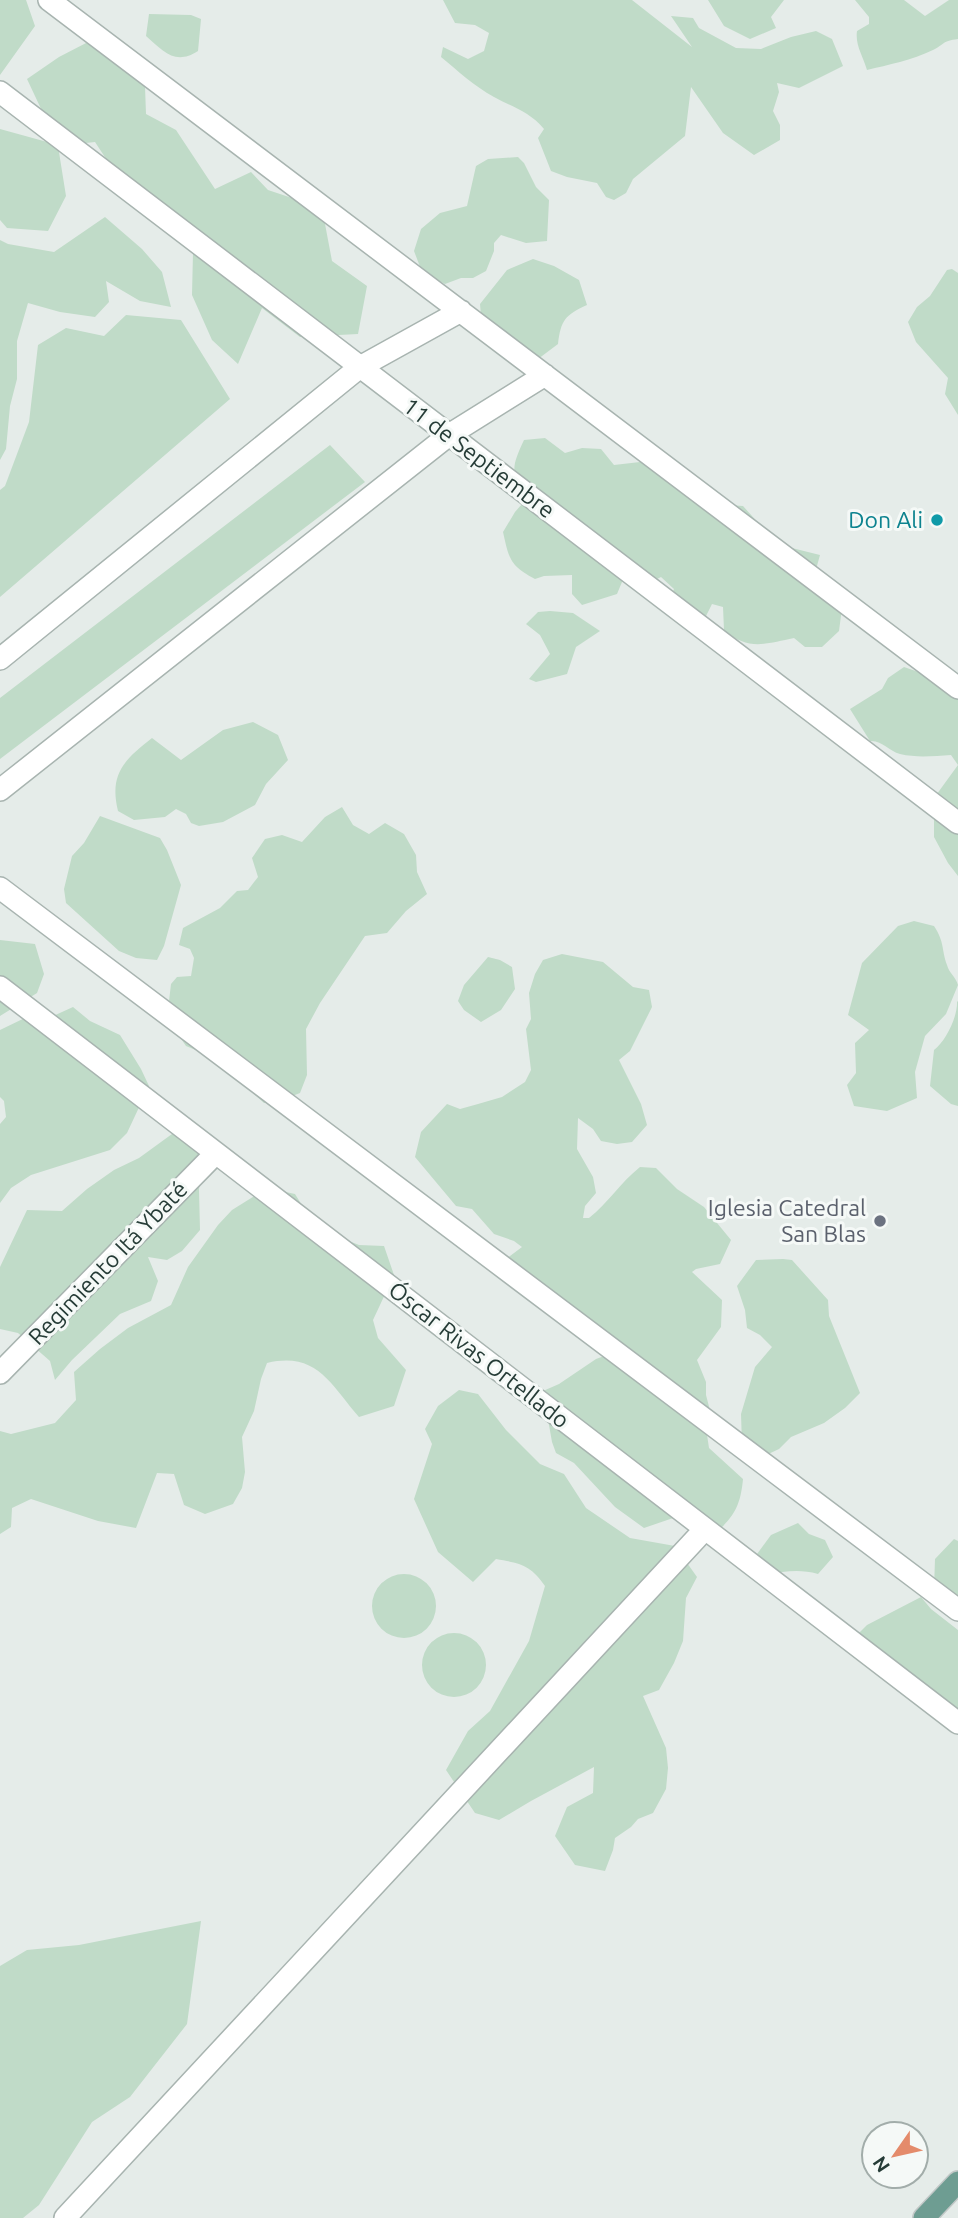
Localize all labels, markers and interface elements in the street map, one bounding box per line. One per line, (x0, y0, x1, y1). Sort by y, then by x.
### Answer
street label: 11 de Septiembre (399, 393, 560, 523)
place label: Don Ali (848, 507, 923, 532)
marker: Don Ali (929, 512, 945, 528)
street label: Regimiento Itá Ybaté (23, 1176, 192, 1349)
place label: Iglesia Catedral San Blas (708, 1195, 866, 1246)
marker: Iglesia Catedral San Blas (872, 1213, 888, 1229)
street label: Óscar Rivas Ortellado (384, 1276, 575, 1433)
north arrow (860, 2120, 930, 2190)
text: N (868, 2152, 894, 2177)

